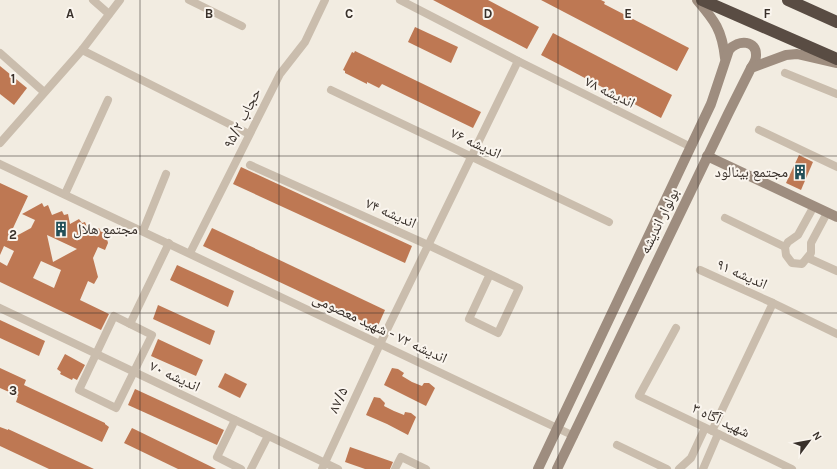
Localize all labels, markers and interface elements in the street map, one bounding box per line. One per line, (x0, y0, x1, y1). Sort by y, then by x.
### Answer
text: A (66, 6, 74, 21)
text: B (205, 6, 213, 21)
text: C (345, 6, 353, 21)
text: D (484, 6, 493, 21)
text: E (624, 6, 632, 21)
text: F (763, 6, 771, 21)
text: 1 (11, 71, 15, 86)
street label: اندیشه ۷۸ (582, 72, 638, 112)
street label: حجاب ۹۵/۲ (219, 84, 265, 151)
street label: اندیشه ۷۶ (448, 123, 504, 163)
place label: مجتمع بینالود (715, 163, 788, 182)
building icon: مجتمع بینالود (791, 163, 809, 181)
street label: بولوار اندیشه (635, 185, 683, 257)
street label: اندیشه ۷۴ (363, 194, 419, 232)
building icon: مجتمع هلال (52, 220, 70, 238)
place label: مجتمع هلال (73, 220, 138, 239)
text: 2 (9, 227, 17, 242)
street label: اندیشه ۹۱ (714, 255, 770, 293)
street label: اندیشه ۷۲ - شهید معصومی (309, 289, 450, 368)
street label: اندیشه ۷۰ (147, 356, 203, 396)
text: 3 (9, 383, 17, 398)
street label: ۸۷/۵ (324, 384, 352, 416)
street label: شهید آگاه ۳ (689, 399, 753, 441)
north arrow (789, 421, 829, 461)
text: N (809, 429, 825, 443)

